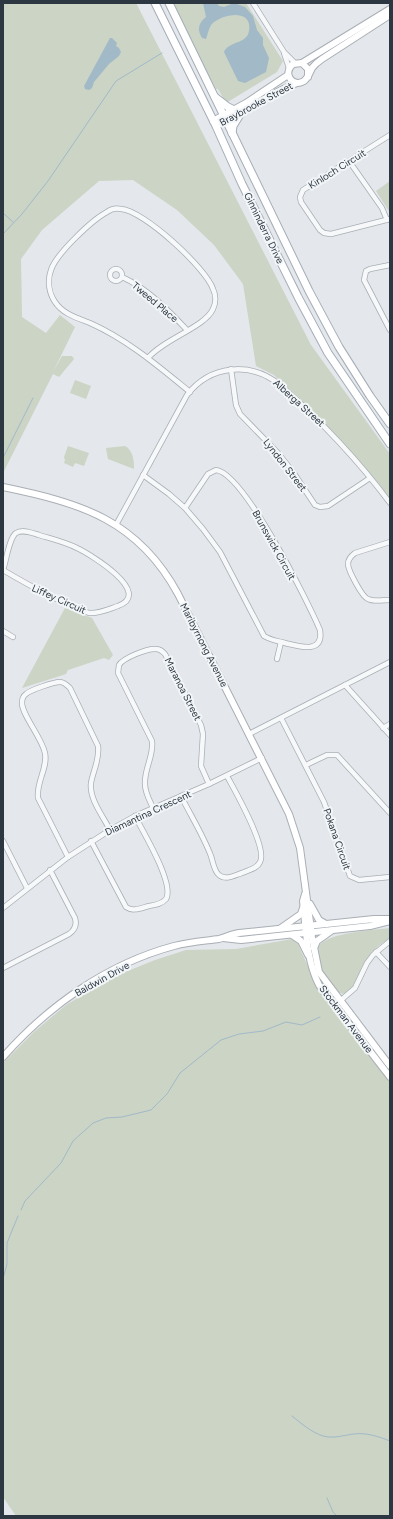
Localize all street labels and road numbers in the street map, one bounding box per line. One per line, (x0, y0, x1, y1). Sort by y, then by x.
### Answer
street label: Braybrooke Street (217, 79, 295, 129)
street label: Kinloch Circuit (306, 146, 368, 192)
street label: Ginninderra Drive (241, 190, 287, 266)
street label: Tweed Place (129, 279, 181, 325)
street label: Alberga Street (270, 376, 328, 430)
street label: Lyndon Street (260, 436, 310, 494)
street label: Brunswick Circuit (249, 508, 299, 583)
street label: Liffey Circuit (30, 581, 88, 617)
street label: Maribyrnong Avenue (177, 601, 231, 690)
street label: Maranoa Street (162, 655, 205, 723)
street label: Diamantina Crescent (103, 787, 193, 839)
street label: Pokana Circuit (320, 806, 354, 872)
street label: Baldwin Drive (72, 958, 132, 999)
street label: Stockman Avenue (316, 983, 376, 1056)

